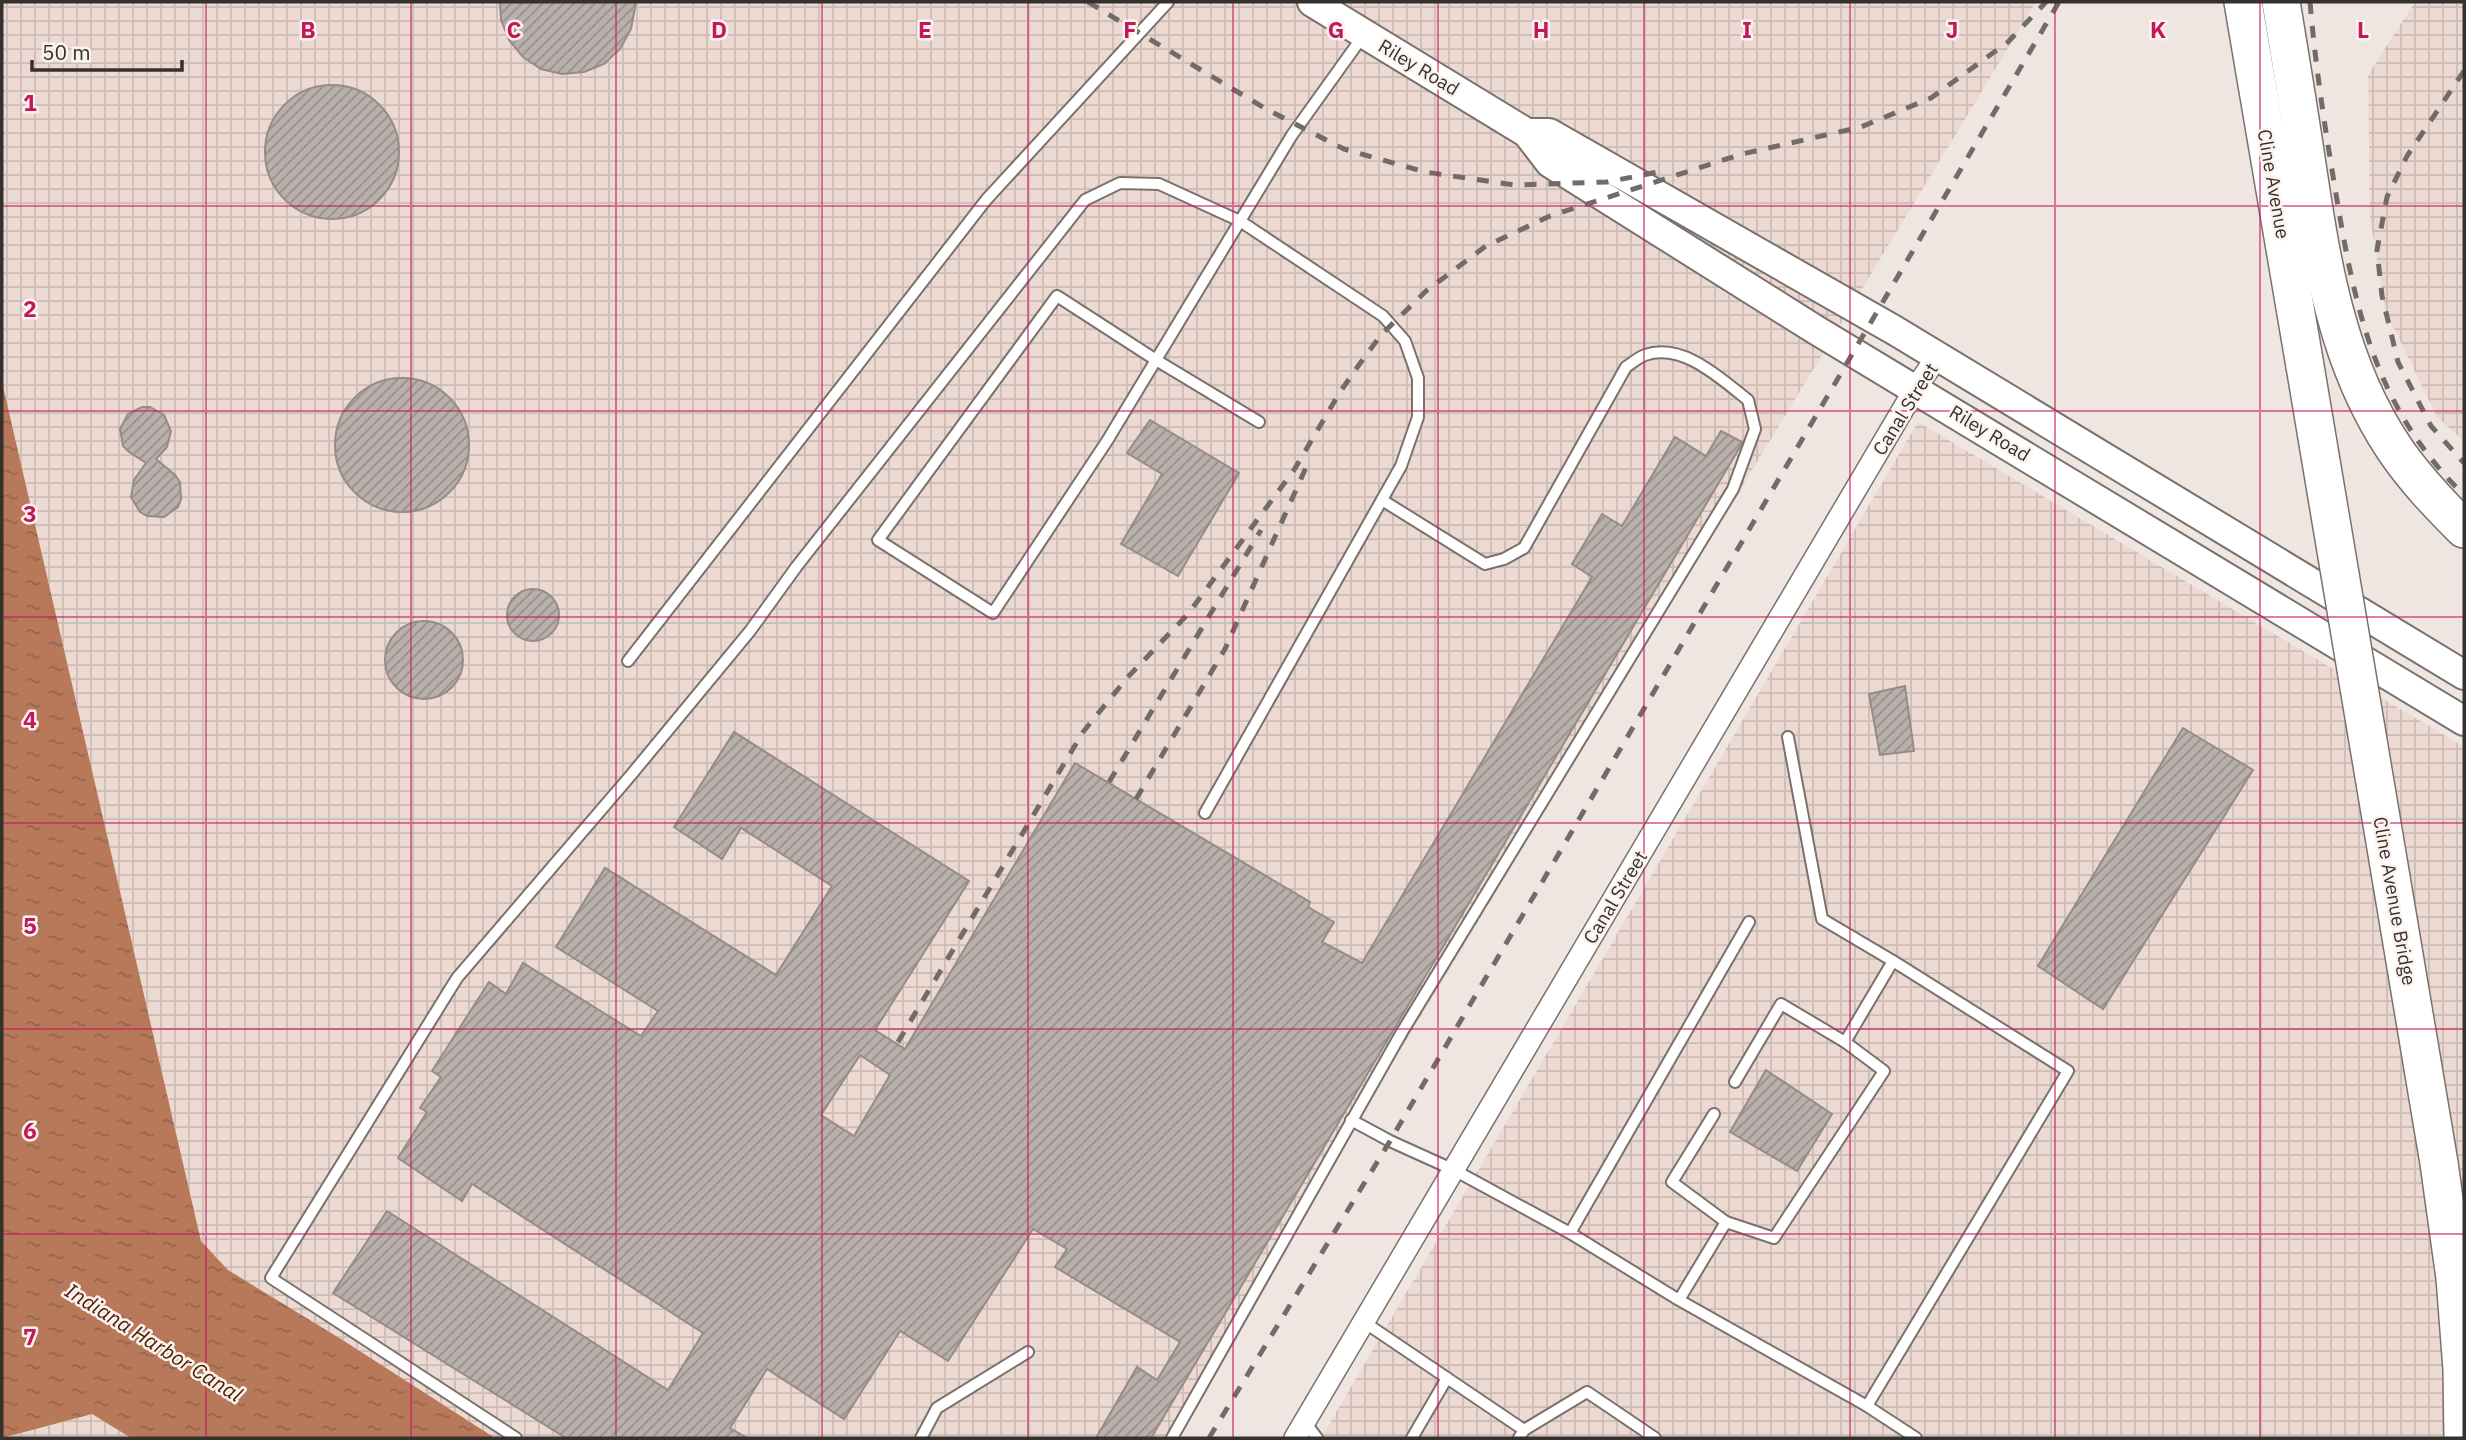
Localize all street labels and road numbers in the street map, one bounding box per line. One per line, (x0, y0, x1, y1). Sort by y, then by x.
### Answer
street label: Riley Road (1374, 34, 1464, 100)
street label: Cline Avenue (2253, 127, 2295, 241)
street label: Canal Street (1867, 358, 1943, 460)
street label: Riley Road (1945, 400, 2035, 466)
street label: Cline Avenue Bridge (2368, 815, 2422, 987)
street label: Canal Street (1578, 846, 1652, 948)

